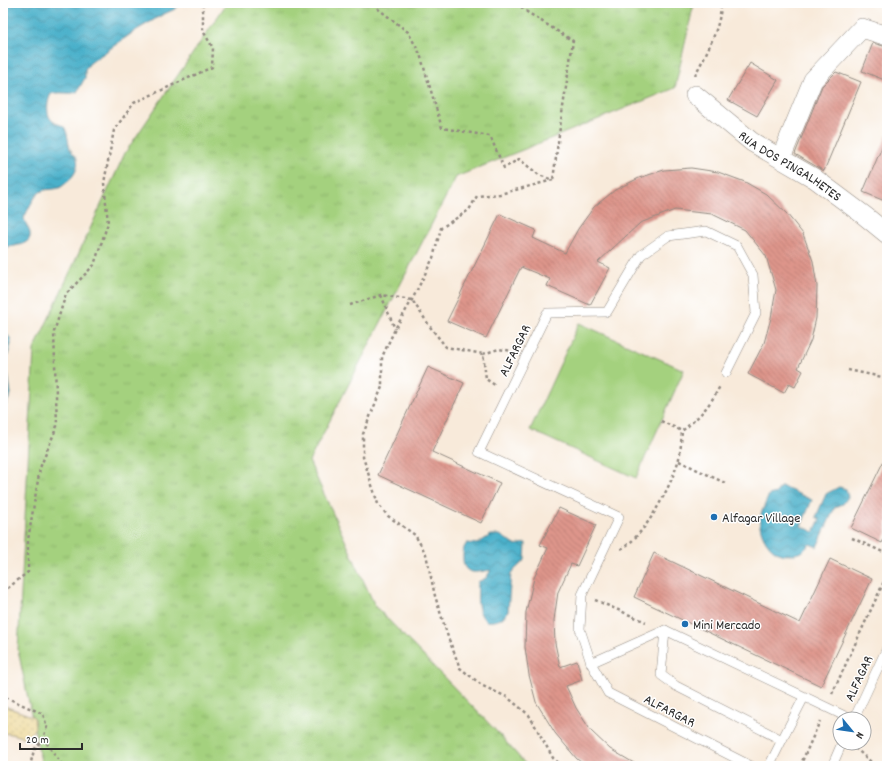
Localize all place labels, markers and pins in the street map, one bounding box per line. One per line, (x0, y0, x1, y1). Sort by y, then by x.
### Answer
place label: Alfagar Village (722, 509, 800, 529)
marker: Alfagar Village (709, 512, 719, 522)
place label: Mini Mercado (693, 616, 761, 636)
marker: Mini Mercado (680, 619, 690, 629)

